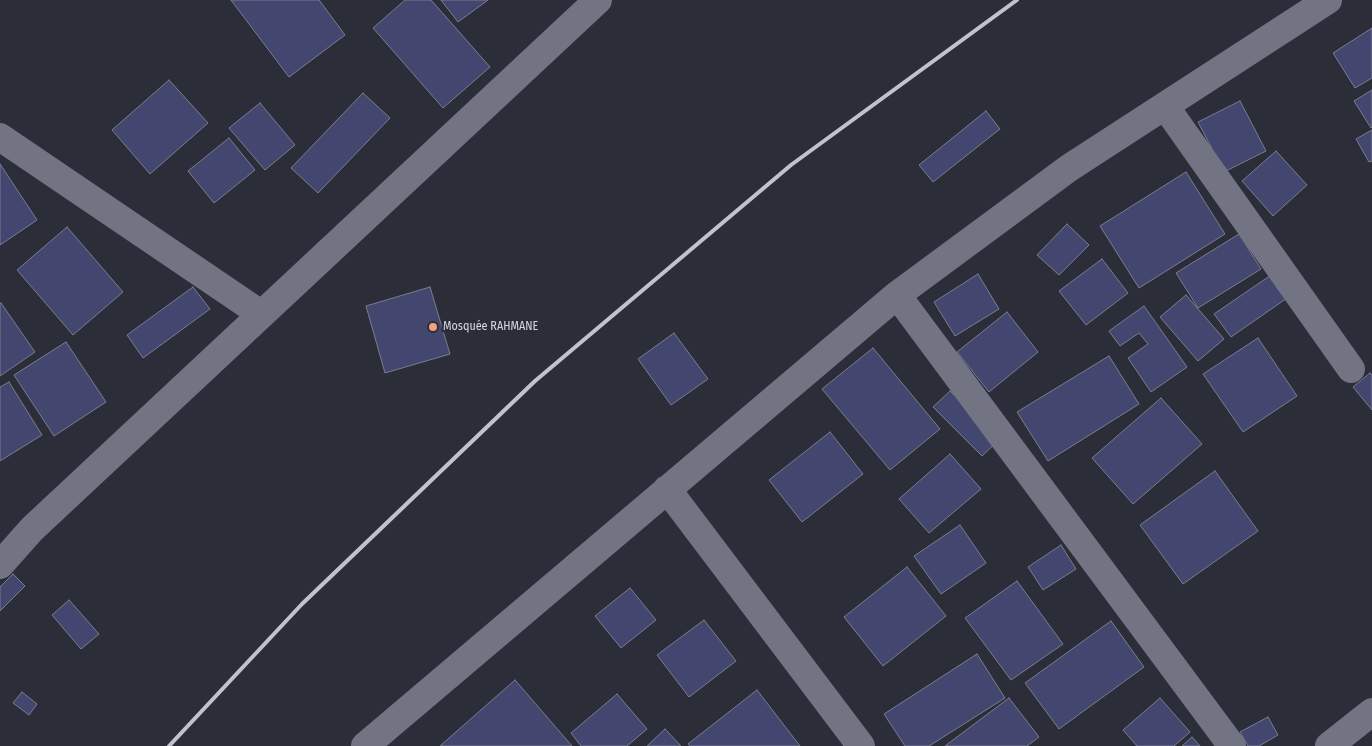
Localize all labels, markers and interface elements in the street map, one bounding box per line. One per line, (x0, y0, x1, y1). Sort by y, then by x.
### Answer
place label: Mosquée RAHMANE (443, 320, 538, 334)
marker: Mosquée RAHMANE (427, 321, 439, 333)

